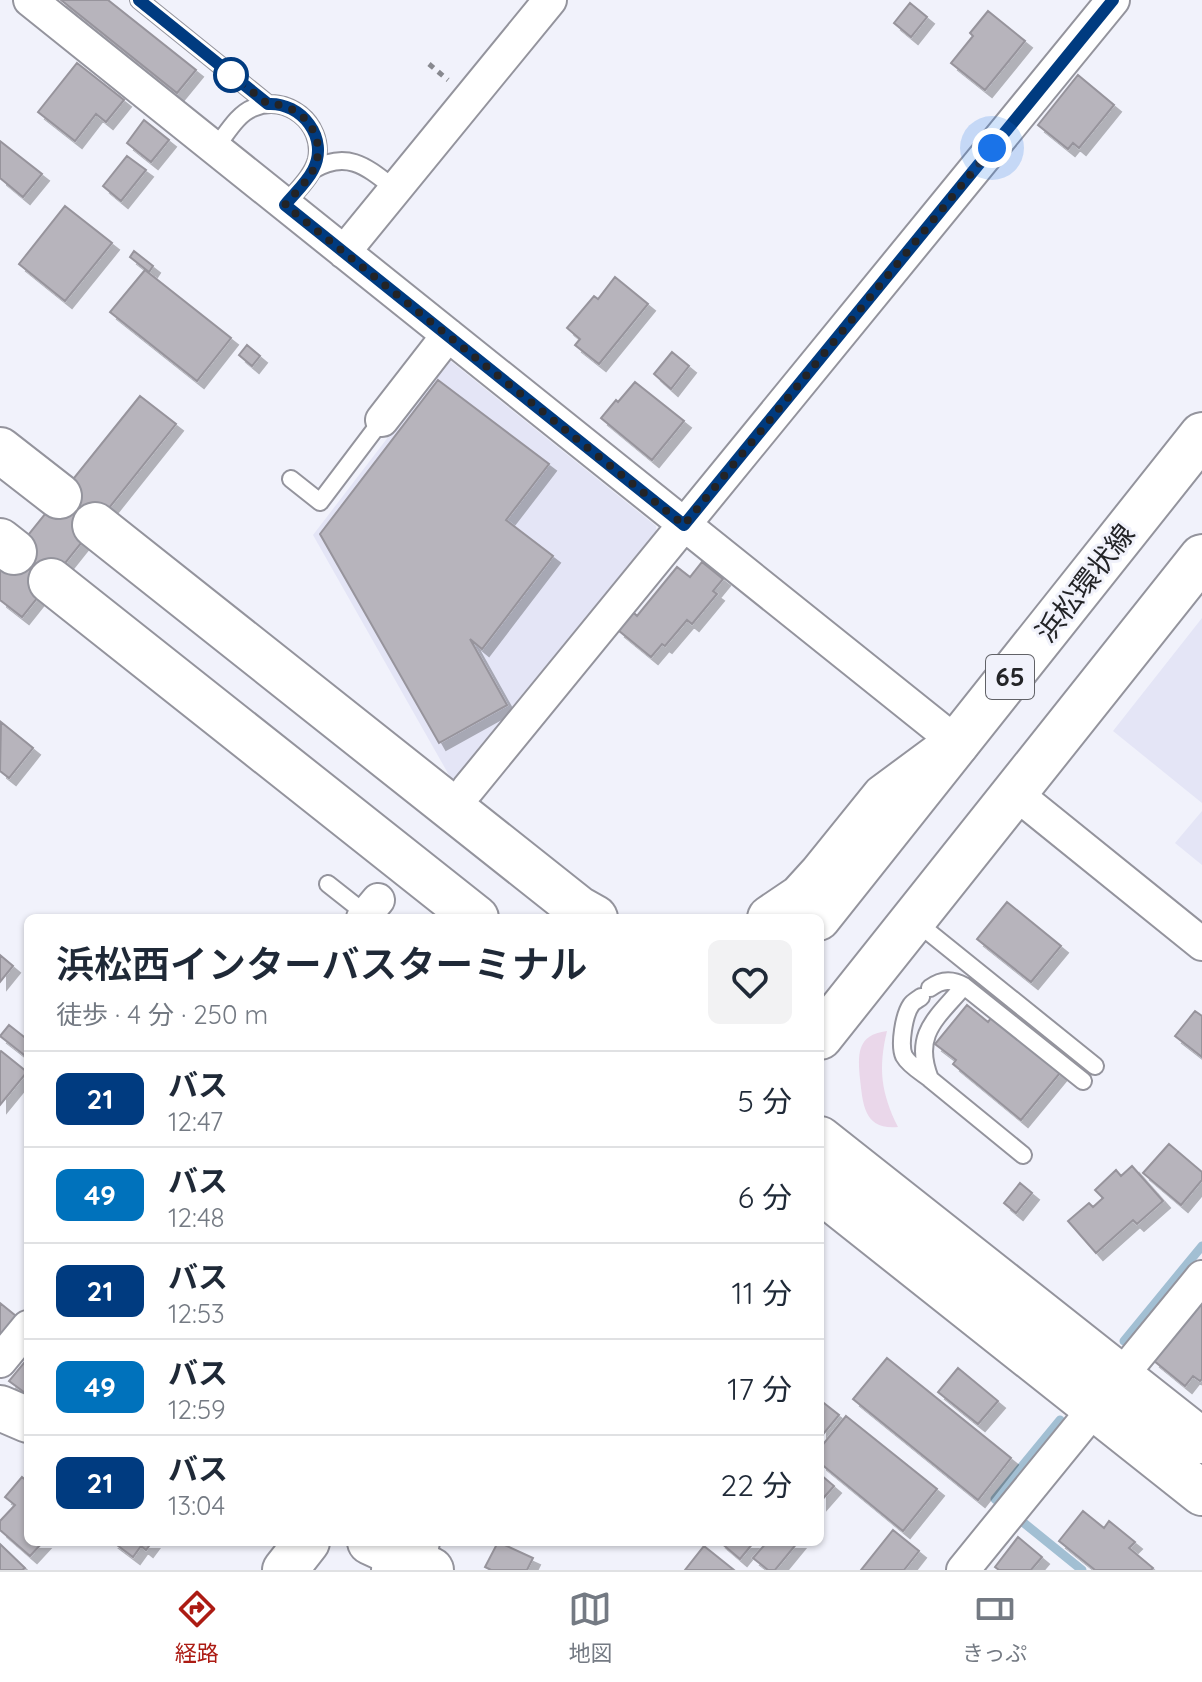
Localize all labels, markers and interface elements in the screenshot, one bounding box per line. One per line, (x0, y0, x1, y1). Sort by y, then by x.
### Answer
unlabelled marker (214, 58, 248, 92)
your location (972, 128, 1012, 168)
street label: 浜松環状線 (1028, 517, 1141, 649)
road number: 65 (986, 655, 1034, 699)
text: 浜松西インターバスターミナル (56, 940, 588, 988)
button: heart (708, 940, 792, 1024)
text: 徒歩 · 4 分 · 250 m (56, 998, 268, 1031)
text: バス (168, 1066, 228, 1104)
text: 21 (87, 1081, 113, 1116)
text: 5 分 (737, 1082, 792, 1120)
text: 12:47 (168, 1105, 223, 1138)
text: バス (168, 1162, 228, 1200)
text: 49 (84, 1177, 116, 1212)
text: 6 分 (738, 1178, 792, 1216)
text: 12:48 (168, 1201, 225, 1234)
text: バス (168, 1258, 228, 1296)
text: 21 (87, 1273, 113, 1308)
text: 11 分 (732, 1274, 792, 1312)
text: 12:53 (168, 1297, 225, 1330)
text: バス (168, 1354, 228, 1392)
text: 49 (84, 1369, 116, 1404)
text: 17 分 (727, 1370, 792, 1408)
text: 12:59 (168, 1393, 226, 1426)
text: バス (168, 1450, 228, 1488)
text: 21 (87, 1465, 113, 1500)
text: 22 分 (721, 1466, 792, 1504)
text: 13:04 (168, 1489, 225, 1522)
tab: 経路 (175, 1587, 219, 1667)
tab: 地図 (568, 1587, 612, 1667)
tab: きっぷ (962, 1587, 1027, 1667)

